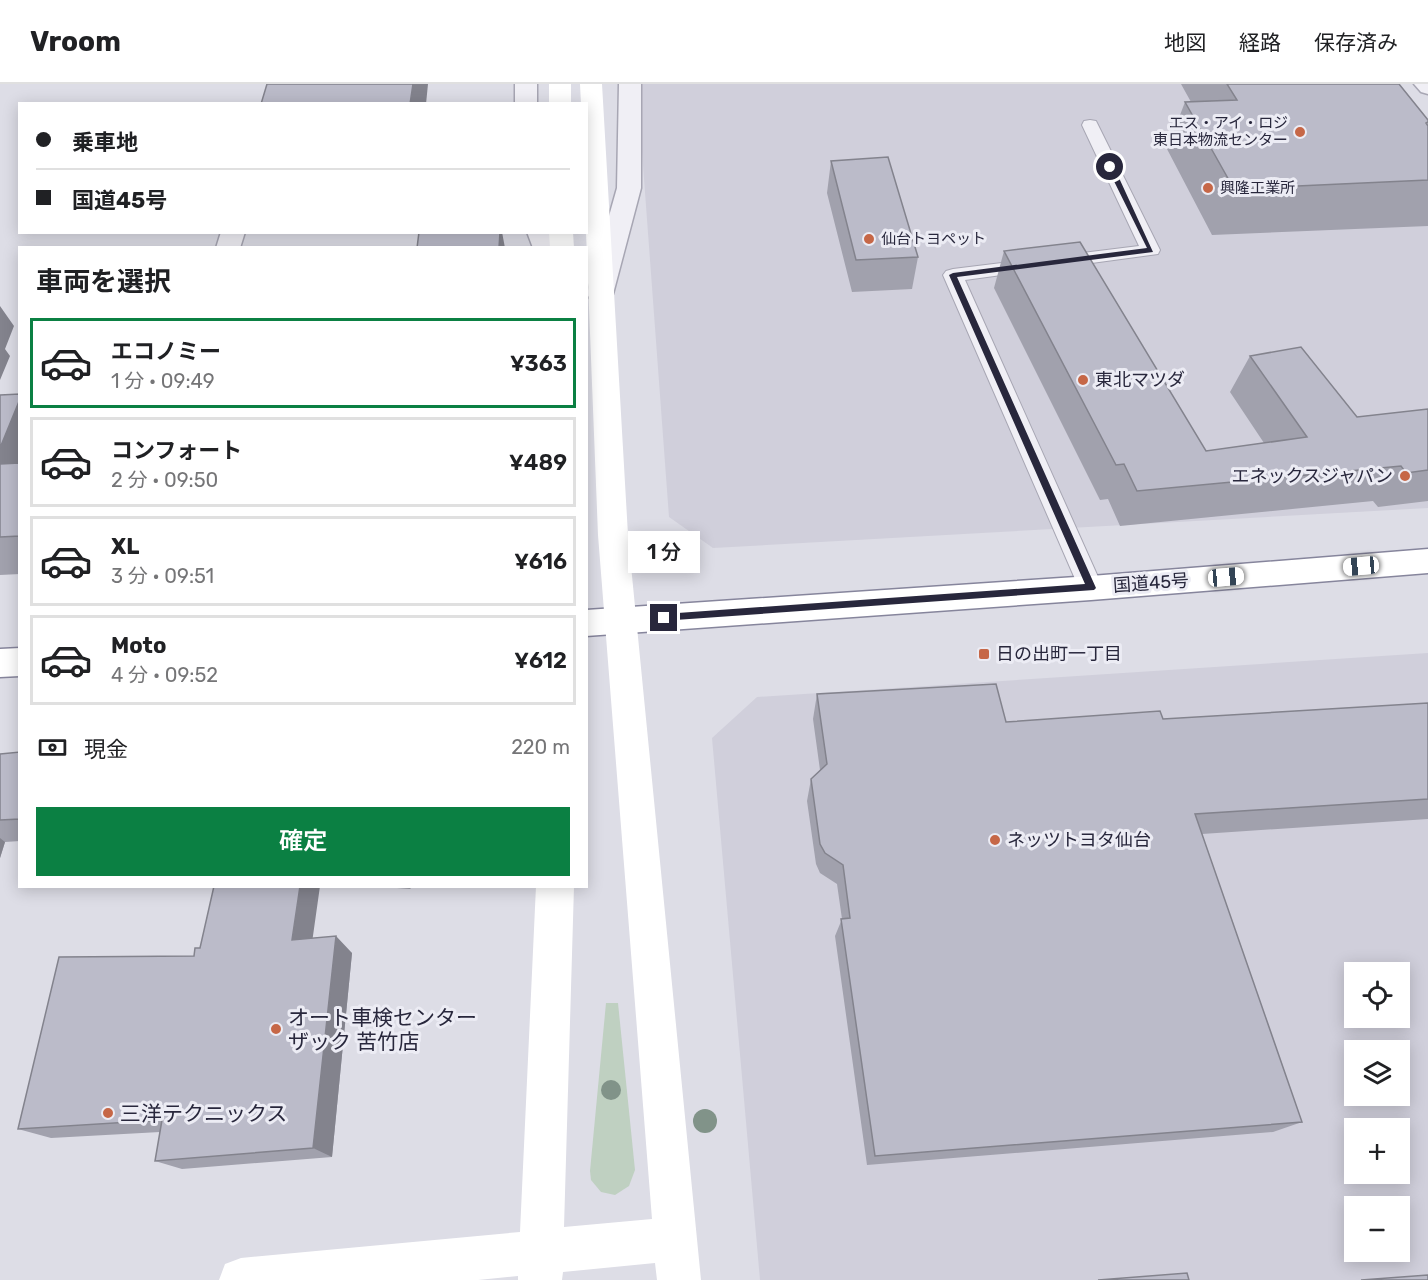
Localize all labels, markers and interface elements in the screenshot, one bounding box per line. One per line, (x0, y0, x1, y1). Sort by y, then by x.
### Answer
text: Vroom (30, 25, 121, 58)
text: 地図 (1164, 30, 1206, 55)
text: 経路 (1239, 30, 1281, 55)
text: 保存済み (1314, 30, 1398, 55)
place label: エス・アイ・ロジ 東日本物流センター (1153, 114, 1288, 149)
marker: エス・アイ・ロジ 東日本物流センター (1293, 125, 1307, 139)
text: 乗車地 (72, 129, 138, 156)
route start (1096, 153, 1123, 180)
place label: 興隆工業所 (1220, 179, 1295, 197)
marker: 興隆工業所 (1201, 181, 1215, 195)
text: 国道45号 (72, 187, 167, 214)
place label: 仙台トヨペット (881, 230, 986, 248)
marker: 仙台トヨペット (862, 232, 876, 246)
text: 車両を選択 (36, 266, 171, 298)
icon: car (39, 336, 93, 390)
text: エコノミー (111, 338, 221, 365)
text: ¥363 (510, 350, 567, 377)
text: 1 分 · 09:49 (111, 369, 215, 393)
place label: 東北マツダ (1095, 369, 1185, 391)
marker: 東北マツダ (1076, 373, 1090, 387)
icon: car (39, 435, 93, 489)
text: コンフォート (111, 437, 242, 464)
text: ¥489 (509, 449, 567, 476)
place label: エネックスジャパン (1232, 465, 1393, 487)
text: 2 分 · 09:50 (111, 468, 218, 492)
marker: エネックスジャパン (1398, 469, 1412, 483)
callout: 1 分 (628, 531, 700, 573)
text: XL (111, 533, 139, 560)
icon: car (39, 534, 93, 588)
text: 1 分 (647, 540, 681, 564)
text: ¥616 (514, 548, 567, 575)
car (1342, 555, 1380, 577)
text: 3 分 · 09:51 (111, 564, 214, 588)
car (1207, 566, 1245, 588)
street label: 国道45号 (1112, 569, 1190, 597)
route end (650, 604, 677, 631)
text: Moto (111, 632, 166, 659)
icon: car (39, 633, 93, 687)
place label: 日の出町一丁目 (996, 643, 1122, 665)
text: ¥612 (514, 647, 567, 674)
marker: 日の出町一丁目 (977, 647, 991, 661)
text: 4 分 · 09:52 (111, 663, 218, 687)
icon: cash (36, 731, 69, 764)
text: 220 m (511, 735, 570, 759)
text: 現金 (84, 736, 128, 763)
button: 確定 (36, 807, 570, 876)
place label: ネッツトヨタ仙台 (1007, 829, 1151, 851)
marker: ネッツトヨタ仙台 (988, 833, 1002, 847)
map controls (1344, 962, 1410, 1262)
button: locate (1344, 962, 1410, 1028)
place label: オート車検センター ザック 苦竹店 (288, 1005, 477, 1054)
marker: オート車検センター ザック 苦竹店 (269, 1022, 283, 1036)
button: layers (1344, 1040, 1410, 1106)
place label: 三洋テクニックス (120, 1101, 287, 1126)
marker: 三洋テクニックス (101, 1106, 115, 1120)
button: + (1344, 1118, 1410, 1184)
button: − (1344, 1196, 1410, 1262)

